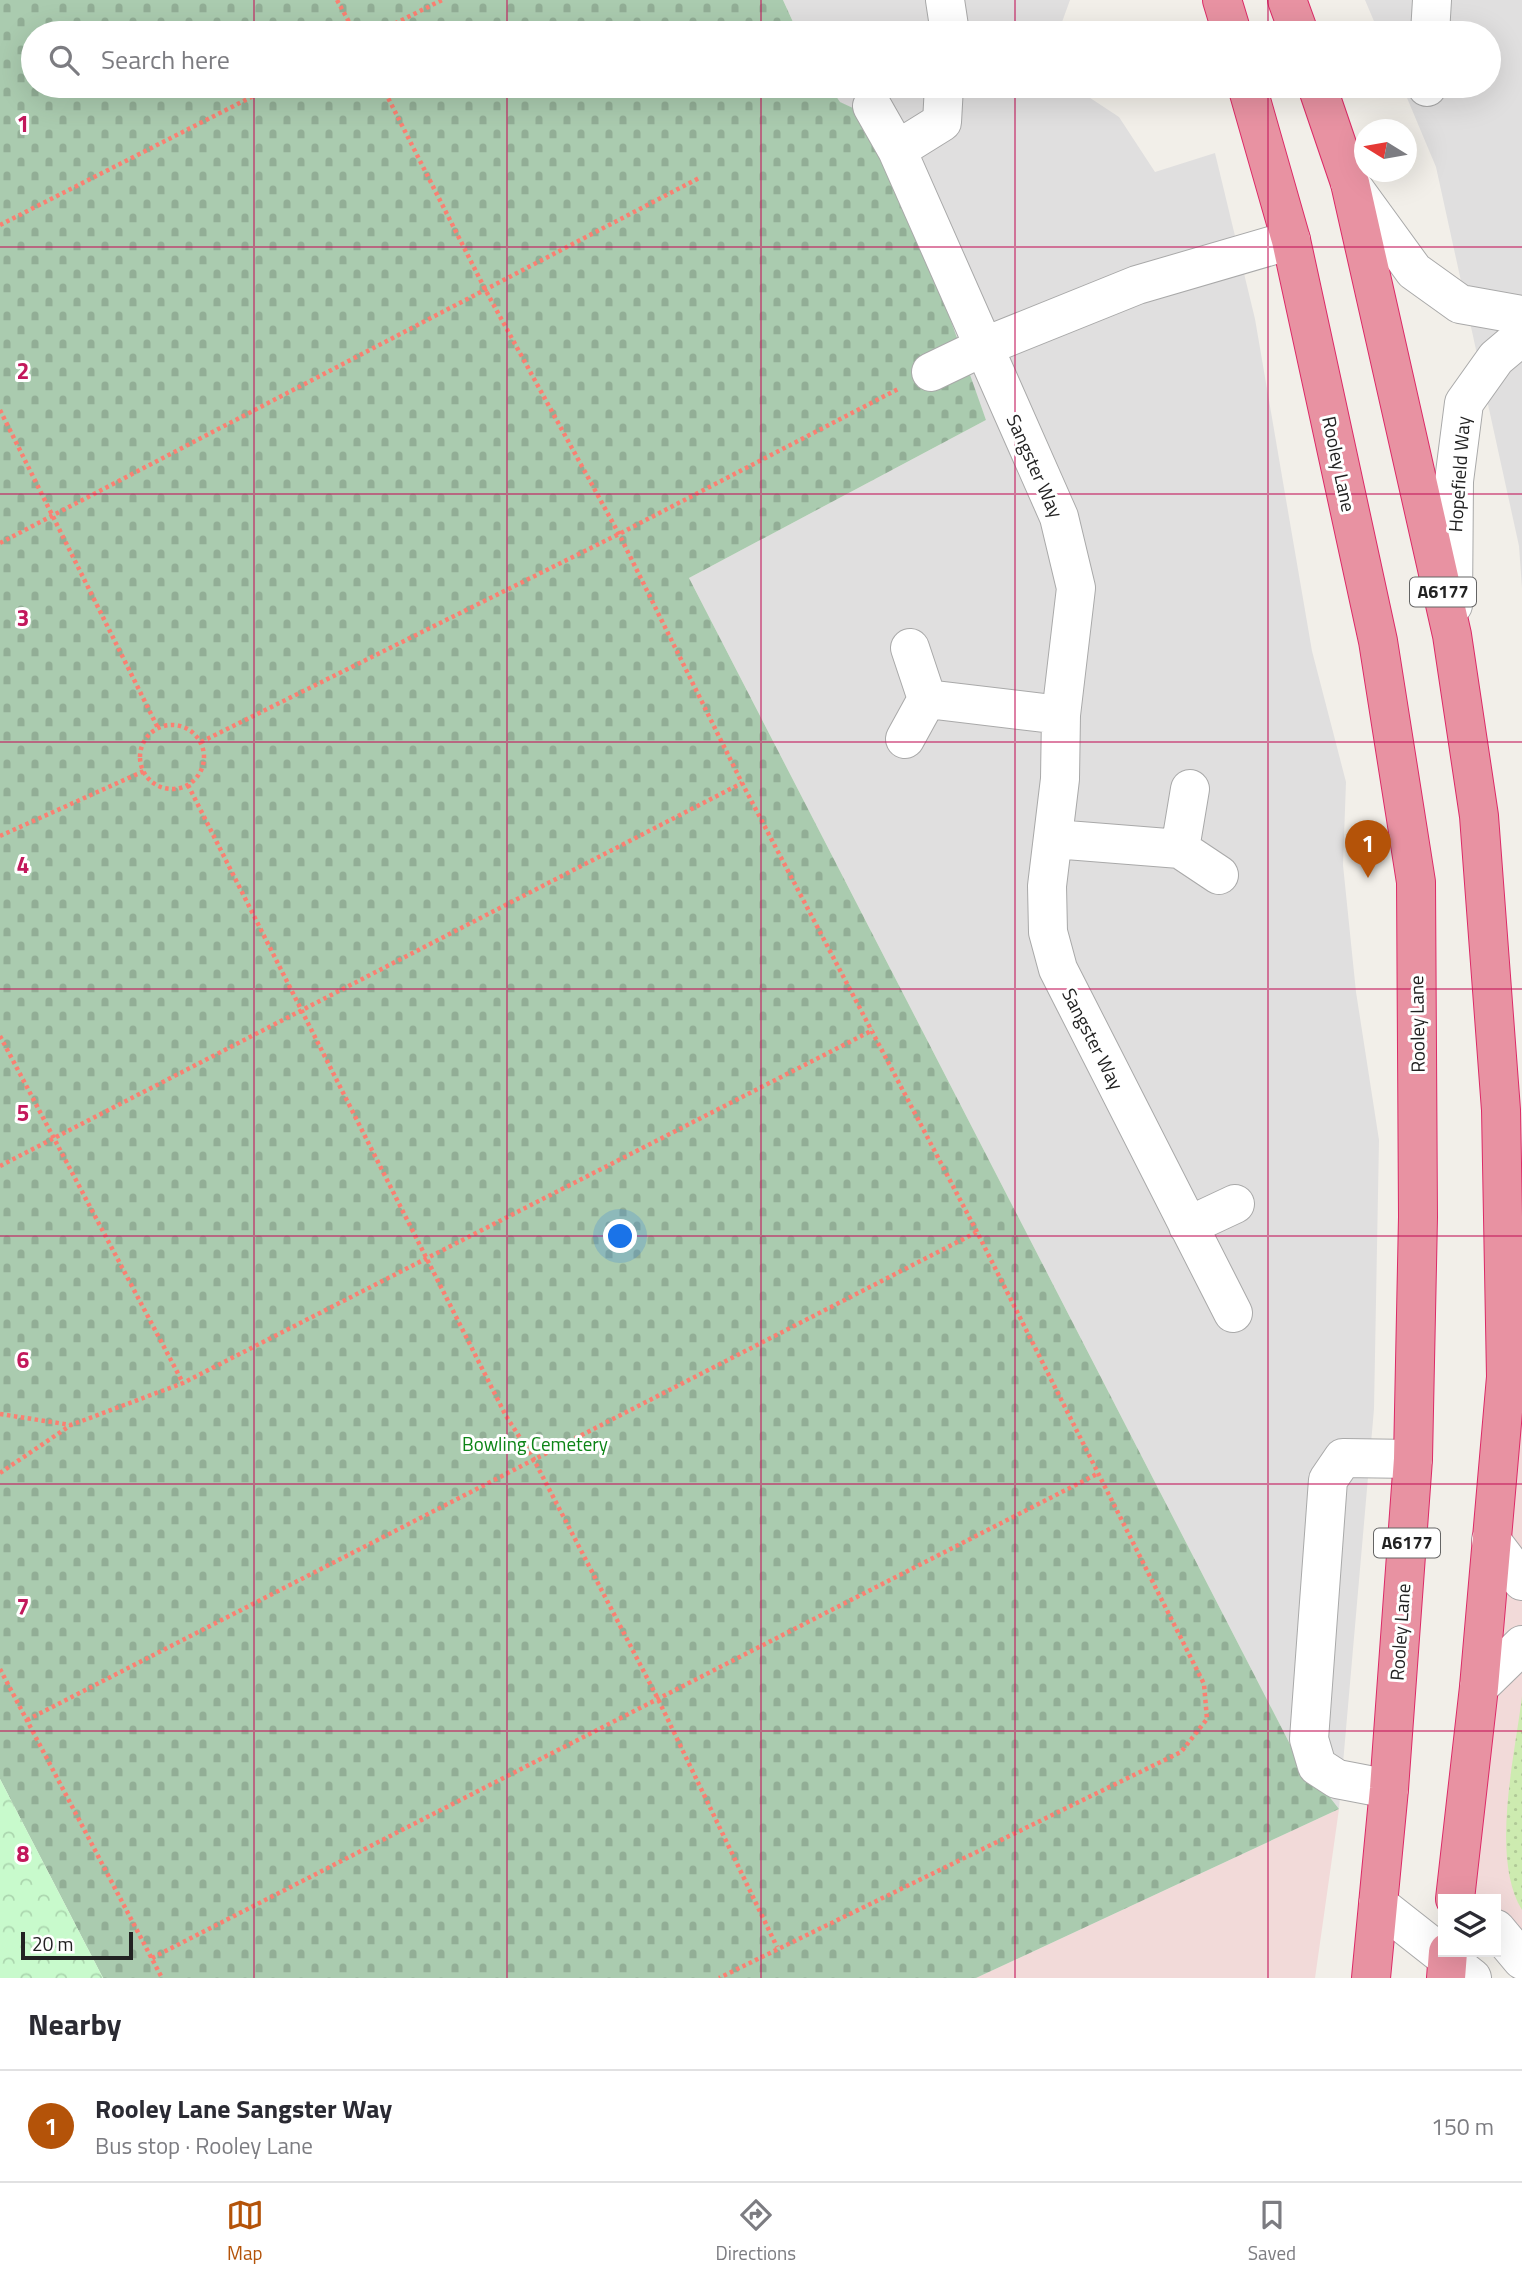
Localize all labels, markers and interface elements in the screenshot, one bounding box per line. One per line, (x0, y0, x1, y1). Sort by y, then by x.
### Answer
search box (21, 21, 1501, 98)
text: Search here (101, 40, 230, 79)
icon: search (45, 41, 83, 79)
text: 1 (17, 106, 29, 141)
north arrow (1354, 119, 1417, 182)
text: 2 (17, 353, 29, 388)
street label: Sangster Way (1000, 409, 1071, 522)
street label: Rooley Lane (1315, 413, 1364, 514)
street label: Hopefield Way (1440, 415, 1477, 533)
road number: A6177 (1410, 578, 1476, 606)
text: 3 (17, 600, 29, 635)
pin: 1 (1345, 820, 1391, 878)
text: 4 (17, 847, 29, 882)
street label: Rooley Lane (1401, 975, 1432, 1073)
street label: Sangster Way (1055, 983, 1132, 1095)
text: 5 (17, 1095, 29, 1130)
your location (603, 1219, 637, 1253)
text: 6 (17, 1342, 30, 1377)
park label: Bowling Cemetery (462, 1429, 608, 1458)
road number: A6177 (1374, 1528, 1440, 1558)
street label: Rooley Lane (1382, 1582, 1417, 1681)
text: 7 (17, 1589, 29, 1624)
text: 8 (17, 1836, 30, 1871)
map controls (1438, 1894, 1501, 1957)
button: layers (1438, 1894, 1501, 1957)
scale bar (21, 1929, 133, 1961)
text: 20 m (32, 1929, 73, 1958)
text: Nearby (28, 2001, 121, 2047)
text: Rooley Lane Sangster Way (95, 2089, 392, 2128)
text: 1 (45, 2109, 57, 2144)
text: 150 m (1431, 2109, 1494, 2144)
text: Bus stop · Rooley Lane (95, 2128, 313, 2163)
tab: Map (226, 2196, 264, 2267)
tab: Directions (716, 2196, 796, 2267)
tab: Saved (1248, 2196, 1296, 2267)

